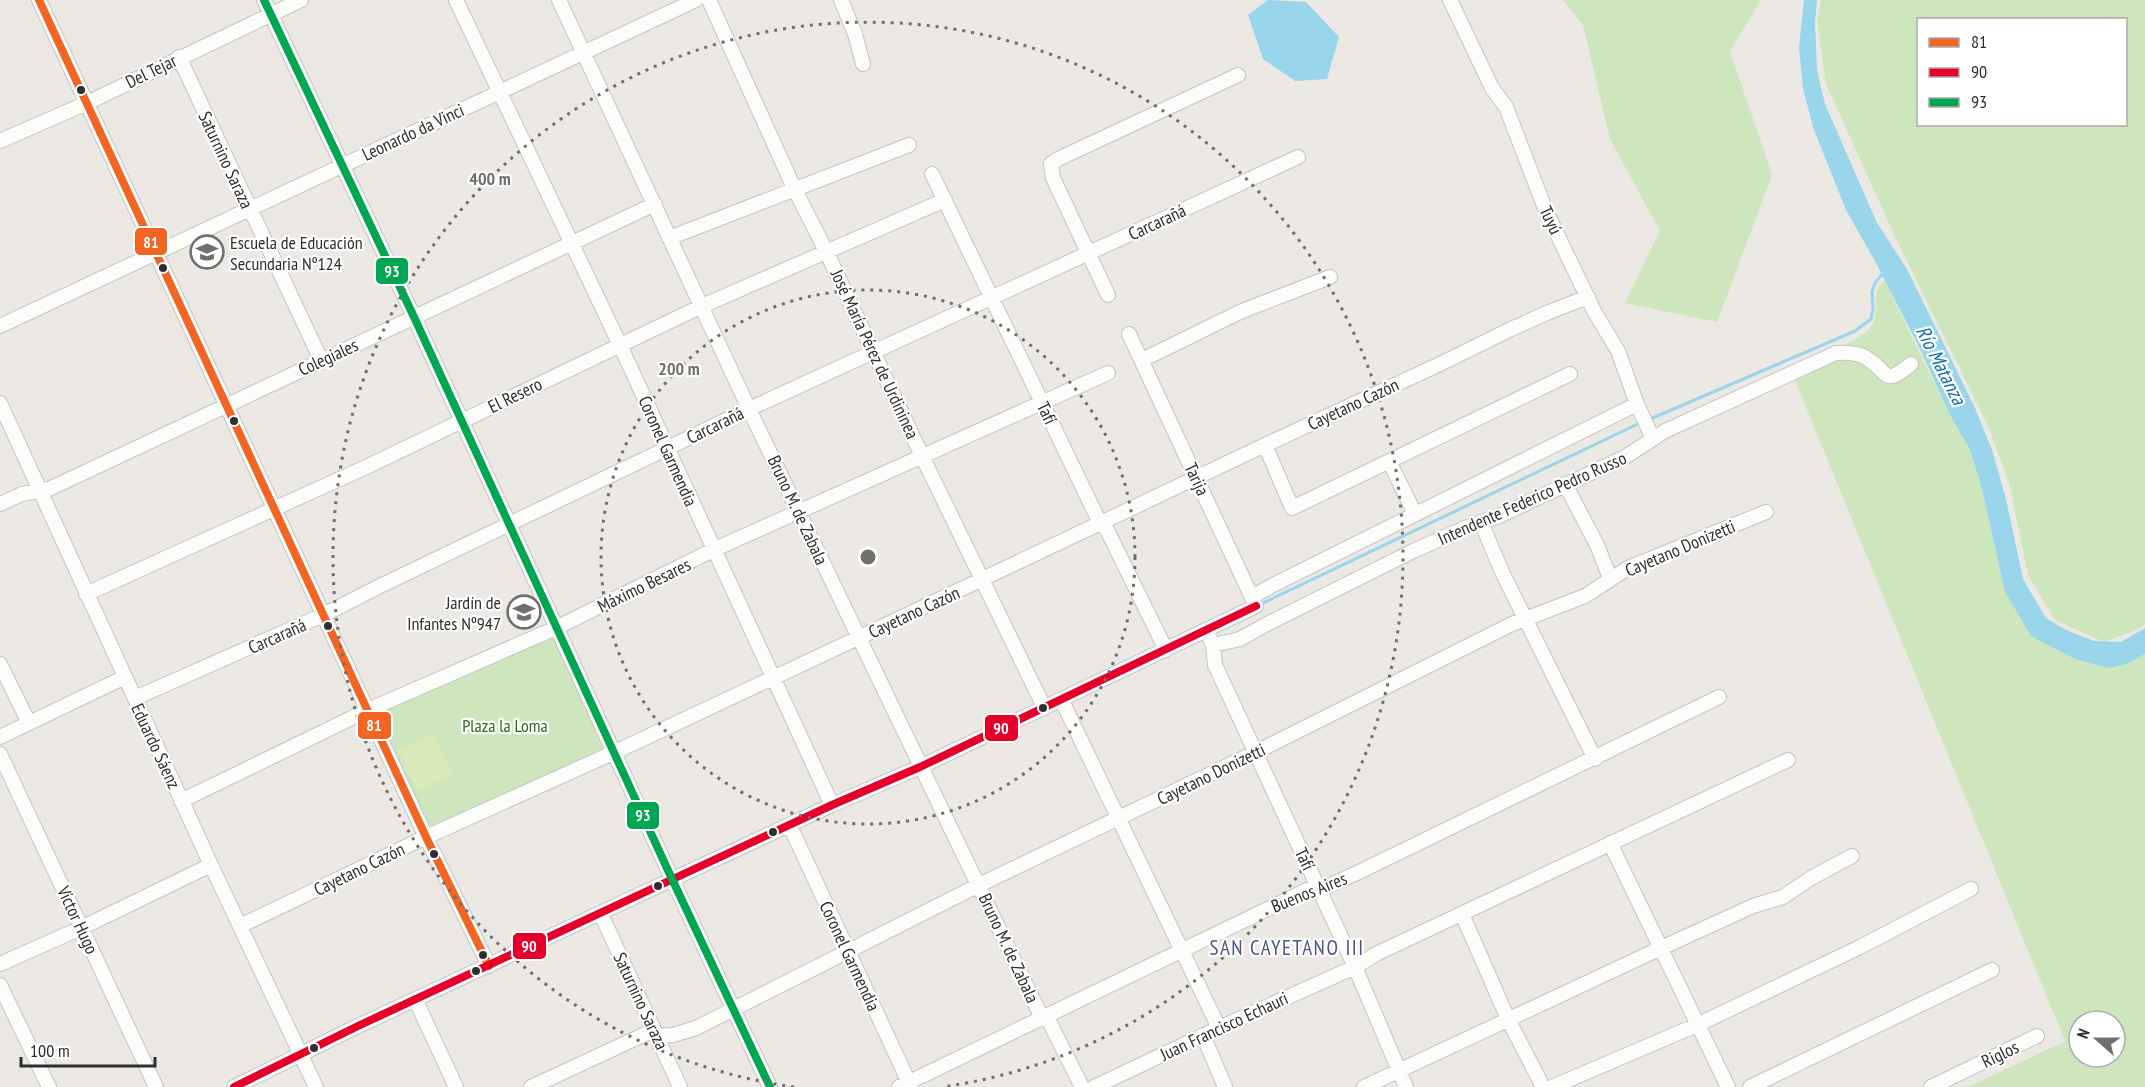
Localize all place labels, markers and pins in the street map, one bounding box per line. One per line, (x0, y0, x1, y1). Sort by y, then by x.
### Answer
unlabelled marker (75, 84, 87, 96)
place label: Escuela de Educación Secundaria Nº124 (230, 231, 363, 275)
school or university icon: Escuela de Educación Secundaria Nº124 (189, 234, 225, 270)
unlabelled marker (157, 262, 169, 274)
unlabelled marker (228, 415, 240, 427)
centre of rings (858, 547, 878, 567)
place label: Jardín de Infantes Nº947 (407, 591, 501, 635)
school or university icon: Jardín de Infantes Nº947 (506, 594, 542, 630)
unlabelled marker (322, 620, 334, 632)
unlabelled marker (1037, 702, 1049, 714)
unlabelled marker (767, 826, 779, 838)
unlabelled marker (428, 848, 440, 860)
unlabelled marker (652, 880, 664, 892)
unlabelled marker (477, 949, 489, 961)
unlabelled marker (470, 965, 482, 977)
unlabelled marker (308, 1042, 320, 1054)

